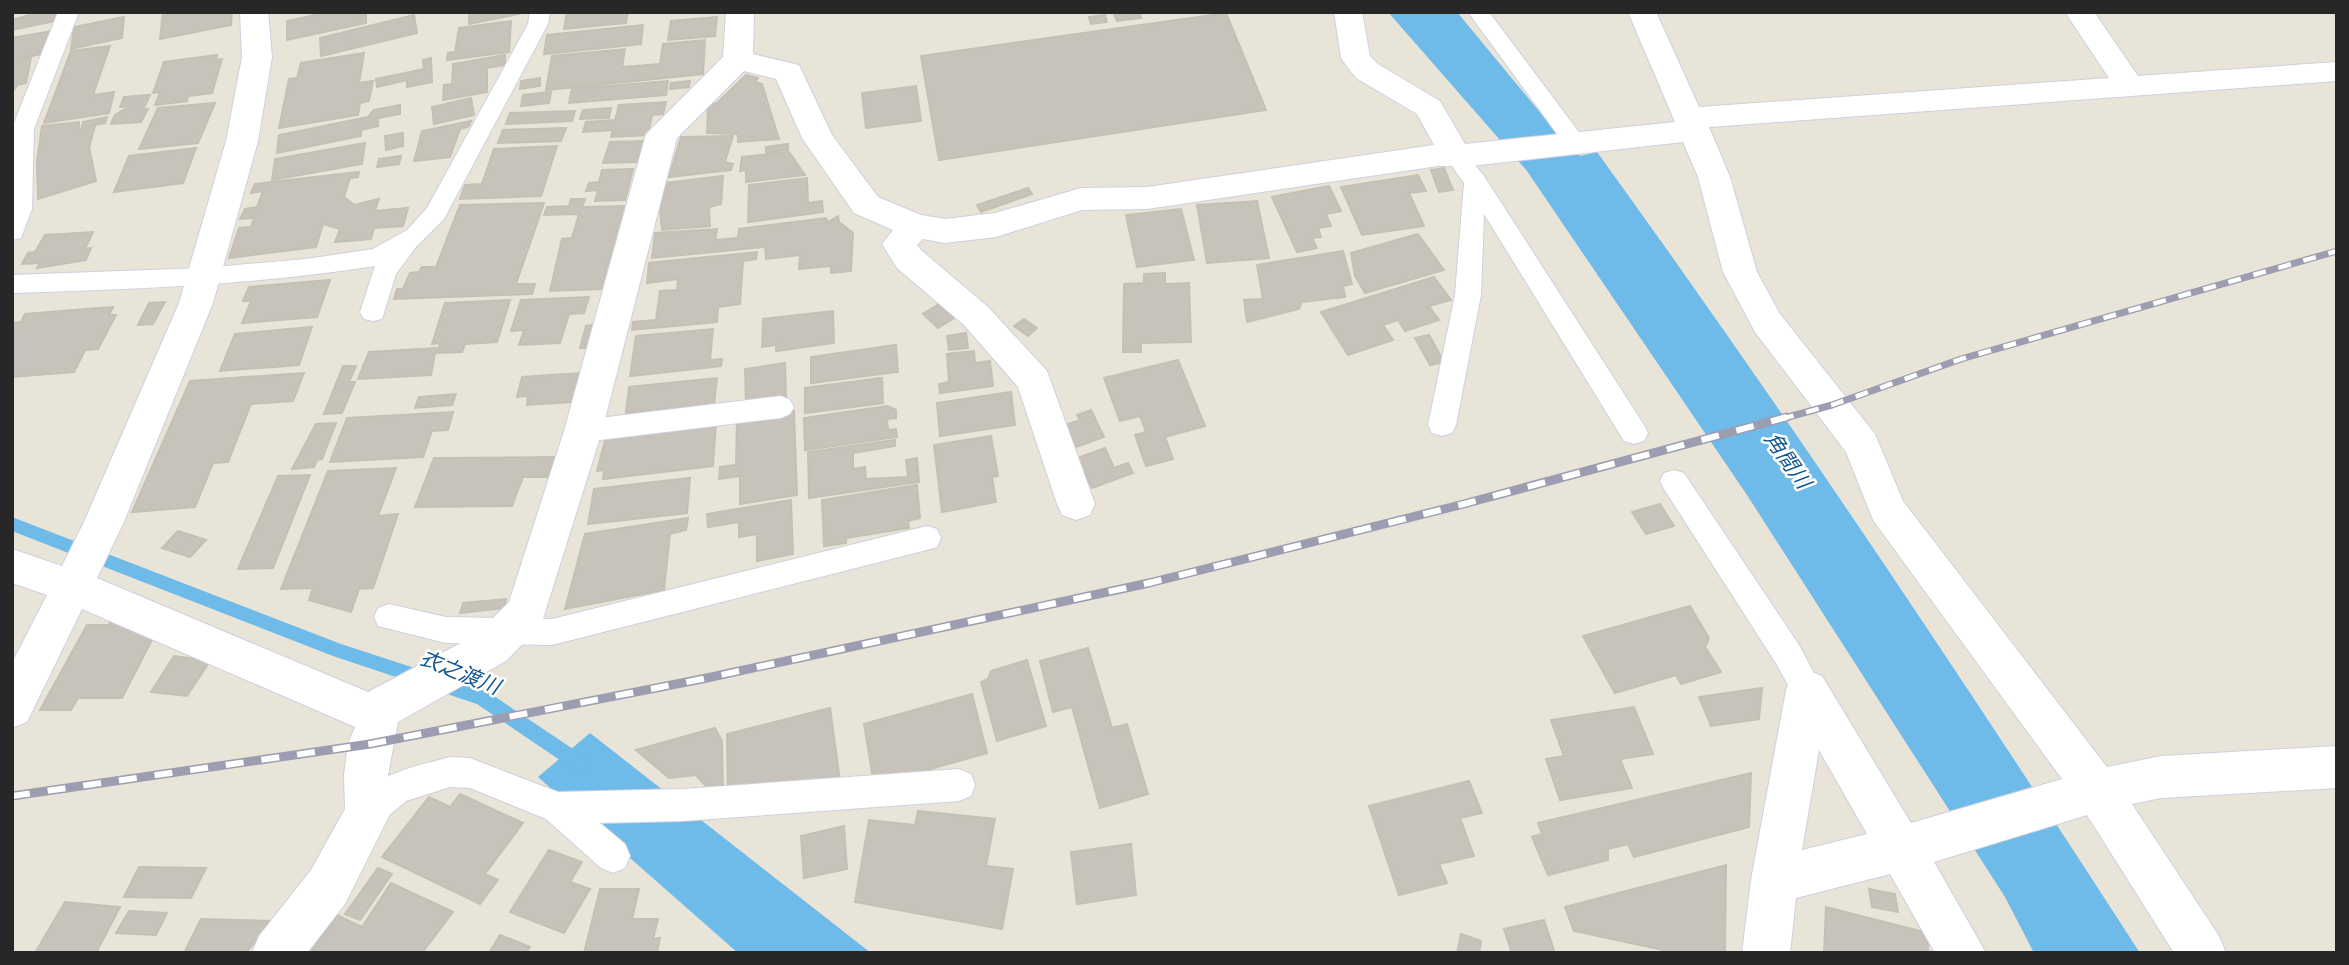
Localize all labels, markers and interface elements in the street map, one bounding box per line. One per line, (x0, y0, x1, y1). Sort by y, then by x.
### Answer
water label: 角間川 (1759, 426, 1818, 495)
water label: 衣之渡川 (416, 644, 506, 701)

